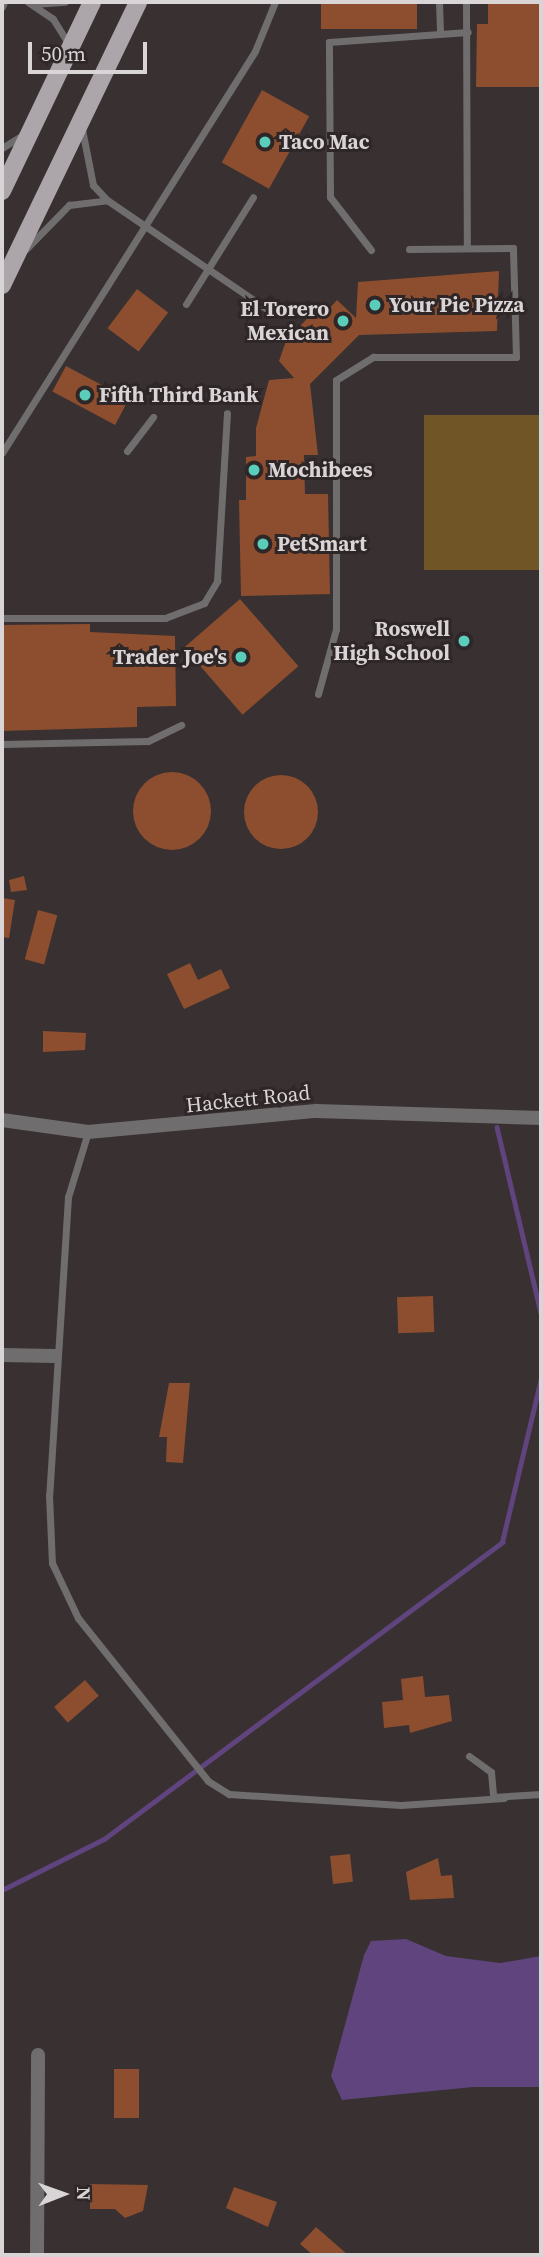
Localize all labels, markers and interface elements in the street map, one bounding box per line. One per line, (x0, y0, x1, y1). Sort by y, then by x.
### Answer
scale bar (32, 28, 150, 72)
text: 50 m (41, 39, 86, 68)
place label: Taco Mac (279, 129, 369, 155)
marker: Taco Mac (257, 134, 273, 150)
place label: Your Pie Pizza (389, 292, 524, 318)
place label: El Torero Mexican (240, 296, 329, 346)
marker: Your Pie Pizza (367, 297, 383, 313)
marker: El Torero Mexican (335, 313, 351, 329)
place label: Fifth Third Bank (99, 382, 259, 408)
marker: Fifth Third Bank (77, 387, 93, 403)
place label: Mochibees (268, 457, 373, 483)
marker: Mochibees (246, 462, 262, 478)
place label: PetSmart (277, 531, 367, 557)
marker: PetSmart (255, 536, 271, 552)
place label: Roswell High School (333, 616, 450, 666)
marker: Roswell High School (456, 633, 472, 649)
place label: Trader Joe's (113, 644, 227, 670)
marker: Trader Joe's (233, 649, 249, 665)
street label: Hackett Road (185, 1080, 311, 1118)
north arrow (28, 2159, 98, 2229)
text: N (71, 2186, 97, 2201)

